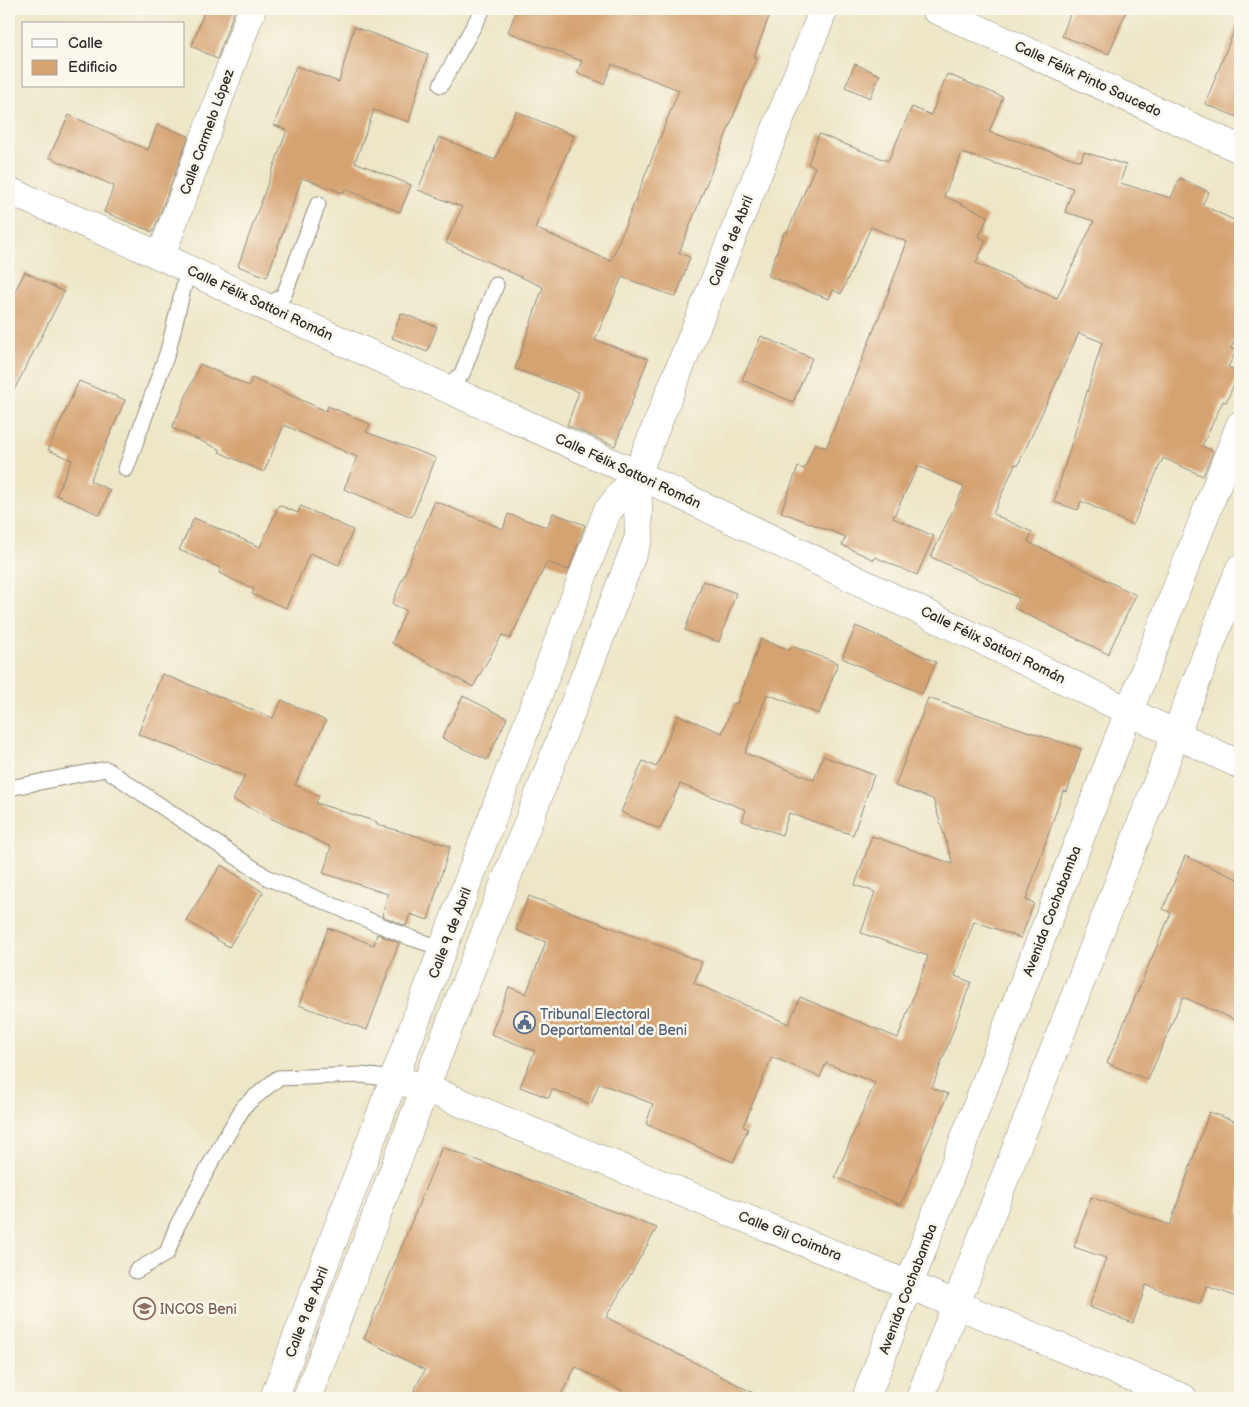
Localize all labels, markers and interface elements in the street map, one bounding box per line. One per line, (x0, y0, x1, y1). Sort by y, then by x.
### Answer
legend (22, 22, 185, 88)
text: Calle (68, 34, 103, 53)
street label: Calle Félix Pinto Saucedo (1012, 37, 1164, 121)
text: Edificio (68, 58, 117, 77)
street label: Calle Carmelo López (176, 67, 238, 197)
street label: Calle 9 de Abril (705, 193, 757, 289)
street label: Calle Félix Sattori Román (184, 262, 336, 344)
street label: Calle Félix Sattori Román (552, 430, 704, 512)
street label: Calle Félix Sattori Román (918, 603, 1068, 688)
street label: Avenida Cochabamba (1019, 843, 1085, 979)
street label: Calle 9 de Abril (425, 885, 475, 981)
place label: Tribunal Electoral Departamental de Beni (540, 1006, 687, 1039)
public building icon: Tribunal Electoral Departamental de Beni (512, 1010, 536, 1034)
street label: Calle Gil Coimbra (736, 1207, 844, 1265)
street label: Avenida Cochabamba (875, 1221, 941, 1357)
street label: Calle 9 de Abril (282, 1264, 332, 1360)
school or university icon: INCOS Beni (132, 1297, 156, 1321)
place label: INCOS Beni (160, 1301, 237, 1318)

